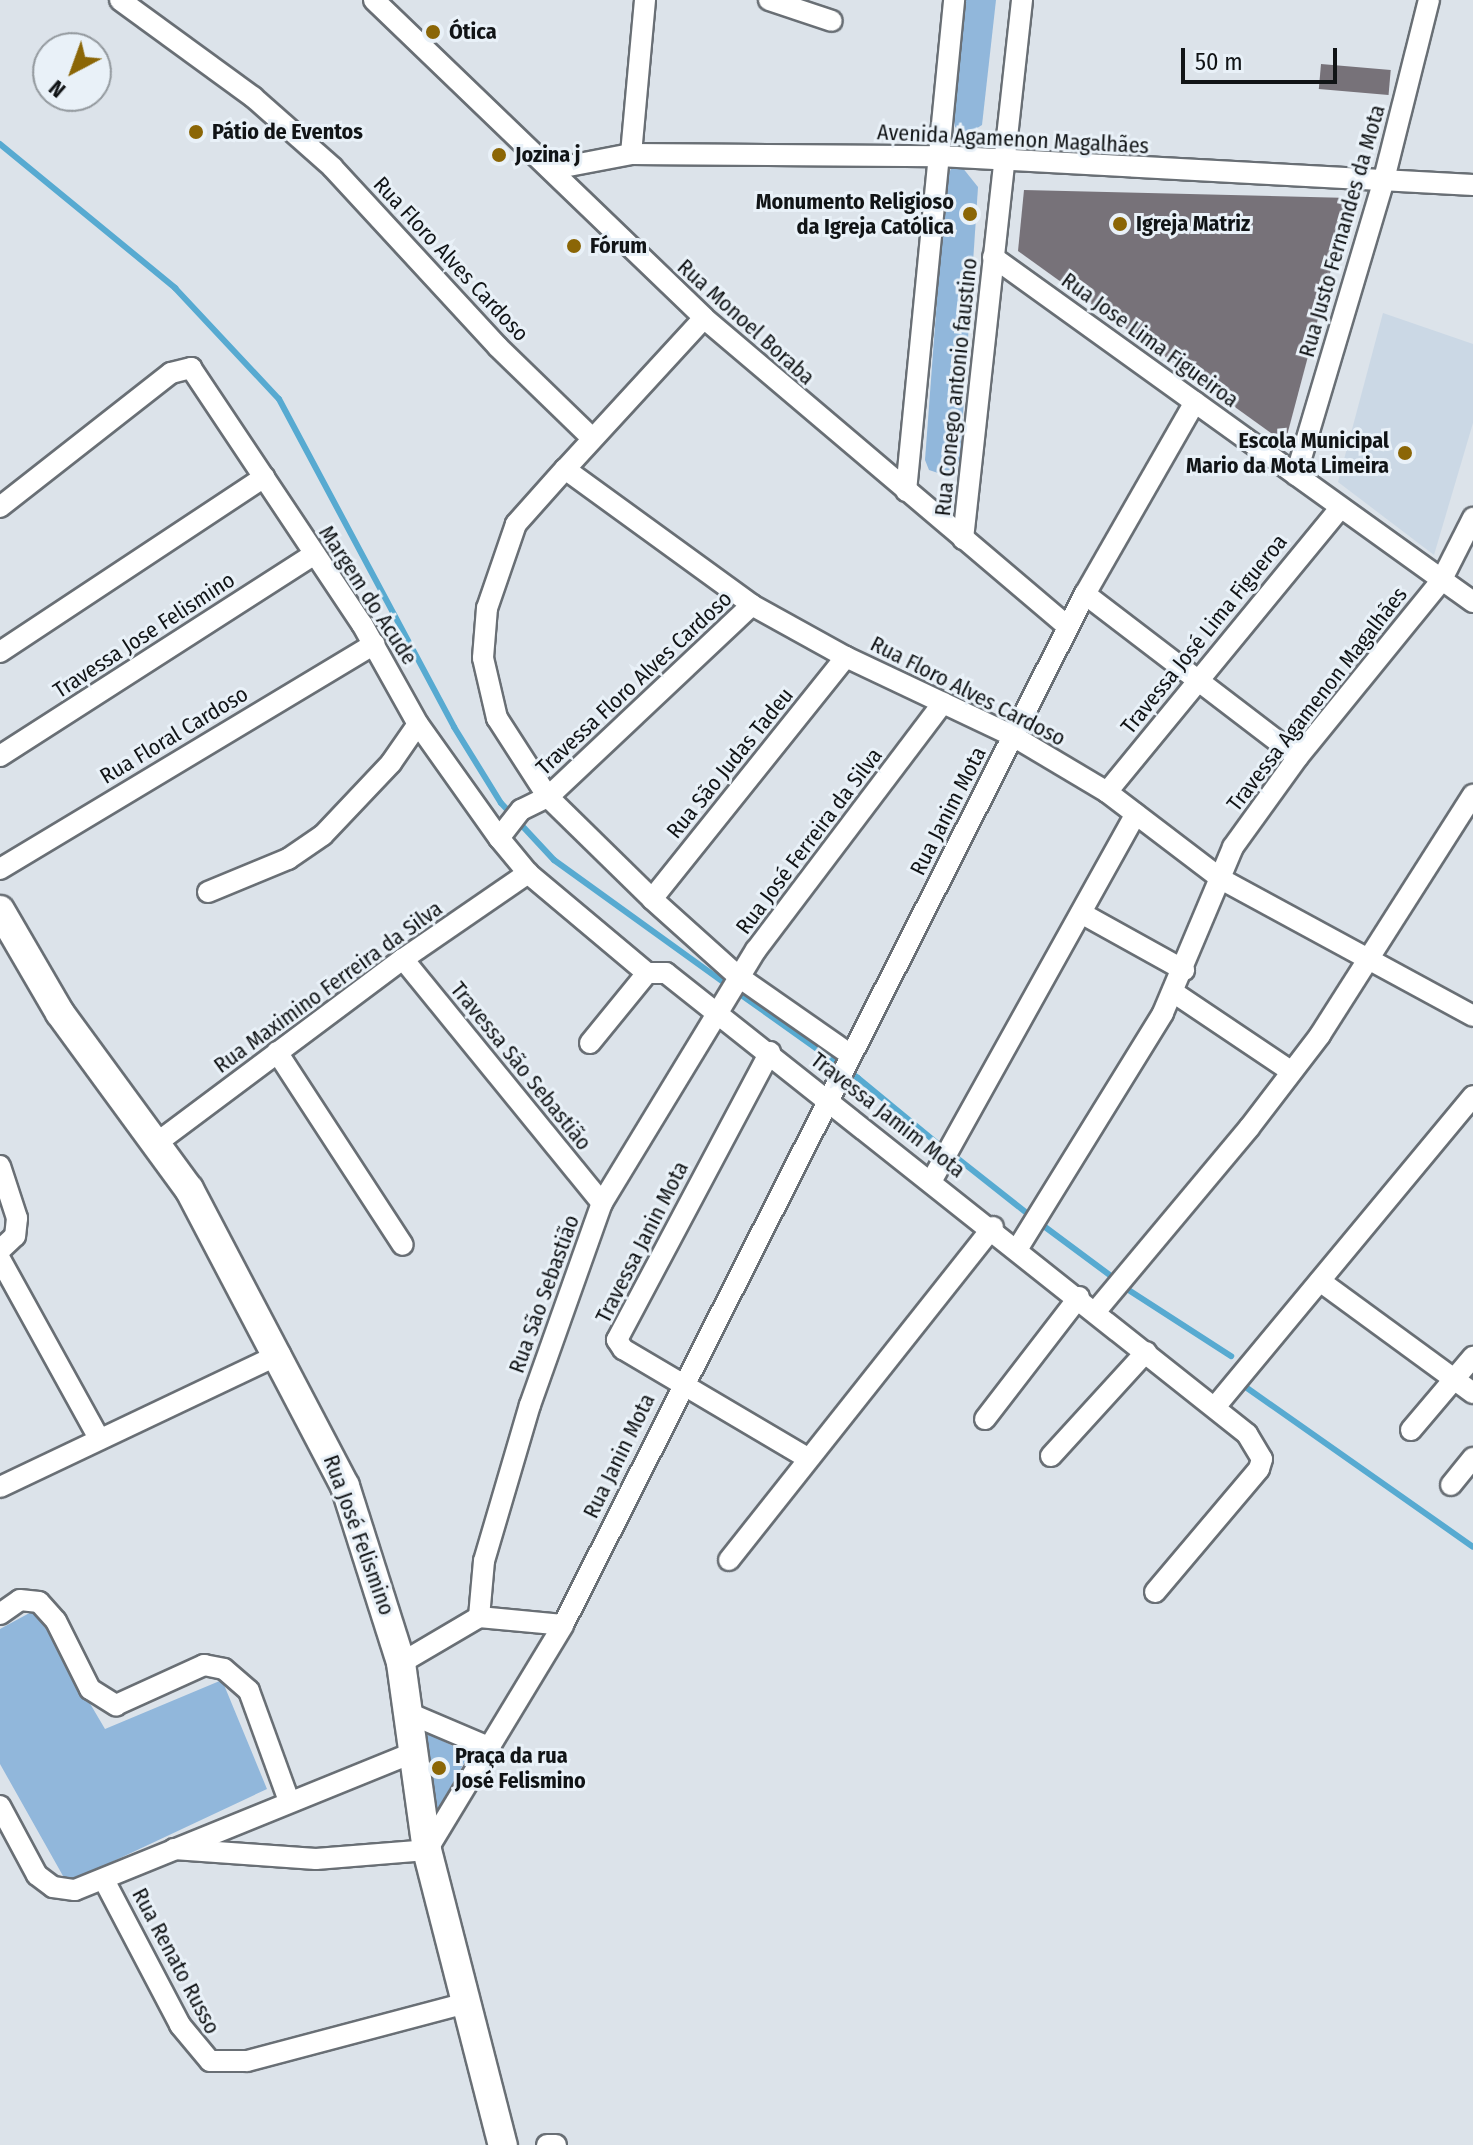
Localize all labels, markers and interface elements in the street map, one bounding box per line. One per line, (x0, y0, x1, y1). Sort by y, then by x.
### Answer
place label: Ótica (449, 19, 497, 45)
marker: Ótica (424, 23, 442, 41)
north arrow (32, 32, 112, 112)
scale bar (1185, 32, 1341, 82)
text: 50 m (1195, 48, 1243, 76)
text: N (43, 74, 71, 103)
street label: Rua Justo Fernandes da Mota (1293, 102, 1391, 360)
place label: Pátio de Eventos (212, 119, 363, 145)
street label: Avenida Agamenon Magalhães (876, 119, 1150, 159)
marker: Pátio de Eventos (187, 123, 205, 141)
place label: Jozina j (515, 142, 581, 168)
marker: Jozina j (490, 146, 508, 164)
street label: Rua Floro Alves Cardoso (368, 171, 534, 347)
place label: Monumento Religioso da Igreja Católica (756, 188, 954, 240)
marker: Monumento Religioso da Igreja Católica (961, 205, 979, 223)
place label: Igreja Matriz (1136, 211, 1250, 237)
marker: Igreja Matriz (1111, 215, 1129, 233)
place label: Fórum (590, 233, 647, 259)
marker: Fórum (565, 237, 583, 255)
street label: Rua Monoel Boraba (672, 254, 820, 390)
street label: Rua Conego antonio faustino (929, 257, 983, 517)
street label: Rua Jose Lima Figueiroa (1056, 267, 1244, 413)
place label: Escola Municipal Mario da Mota Limeira (1186, 427, 1389, 478)
marker: Escola Municipal Mario da Mota Limeira (1396, 444, 1414, 462)
street label: Margem do Acude (313, 521, 423, 669)
street label: Travessa José Lima Figueroa (1115, 529, 1293, 739)
street label: Travessa Jose Felismino (48, 566, 240, 704)
street label: Travessa Agamenon Magalhães (1221, 582, 1413, 816)
street label: Travessa Floro Alves Cardoso (531, 585, 737, 781)
street label: Rua Floro Alves Cardoso (866, 630, 1070, 752)
street label: Rua Floral Cardoso (95, 680, 253, 790)
street label: Rua São Judas Tadeu (661, 682, 799, 844)
street label: Rua Janim Mota (904, 742, 992, 880)
street label: Rua José Ferreira da Silva (730, 743, 888, 939)
street label: Rua Maximino Ferreira da Silva (209, 895, 447, 1079)
street label: Travessa São Sebastião (445, 977, 597, 1155)
street label: Travessa Jamim Mota (806, 1047, 970, 1183)
street label: Travessa Janin Mota (590, 1157, 694, 1327)
street label: Rua São Sebastião (503, 1211, 585, 1377)
street label: Rua Janin Mota (578, 1389, 660, 1523)
street label: Rua José Felismino (318, 1451, 400, 1619)
place label: Praça da rua José Felismino (455, 1742, 586, 1794)
marker: Praça da rua José Felismino (430, 1759, 448, 1777)
street label: Rua Renato Russo (126, 1883, 226, 2039)

